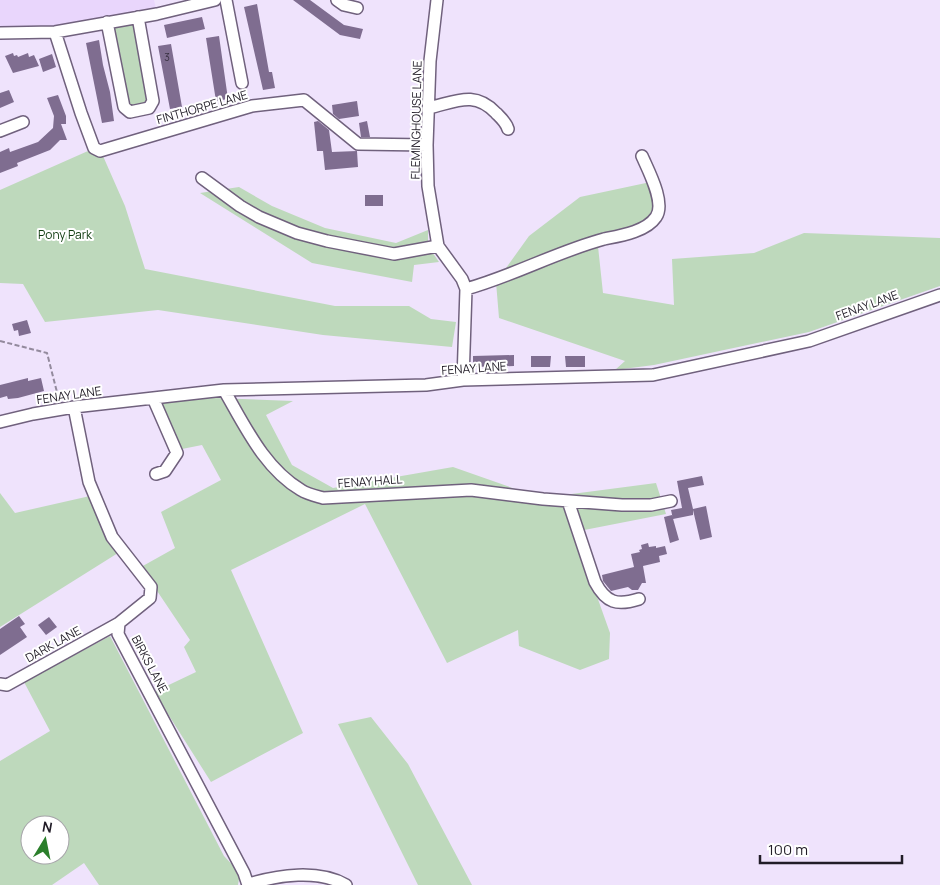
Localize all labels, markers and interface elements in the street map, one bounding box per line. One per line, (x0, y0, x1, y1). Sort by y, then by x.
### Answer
house number: 3 (164, 50, 170, 64)
street label: FLEMINGHOUSE LANE (406, 60, 426, 180)
street label: FINTHORPE LANE (155, 86, 250, 128)
park label: Pony Park (38, 226, 93, 243)
street label: FENAY LANE (833, 286, 901, 324)
street label: FENAY LANE (441, 357, 507, 379)
street label: FENAY LANE (35, 382, 103, 408)
street label: FENAY HALL (337, 470, 403, 492)
street label: DARK LANE (22, 622, 84, 666)
street label: BIRKS LANE (128, 632, 172, 696)
north arrow (20, 815, 70, 865)
text: N (41, 816, 54, 837)
scale bar (760, 832, 902, 864)
text: 100 m (768, 839, 808, 860)

